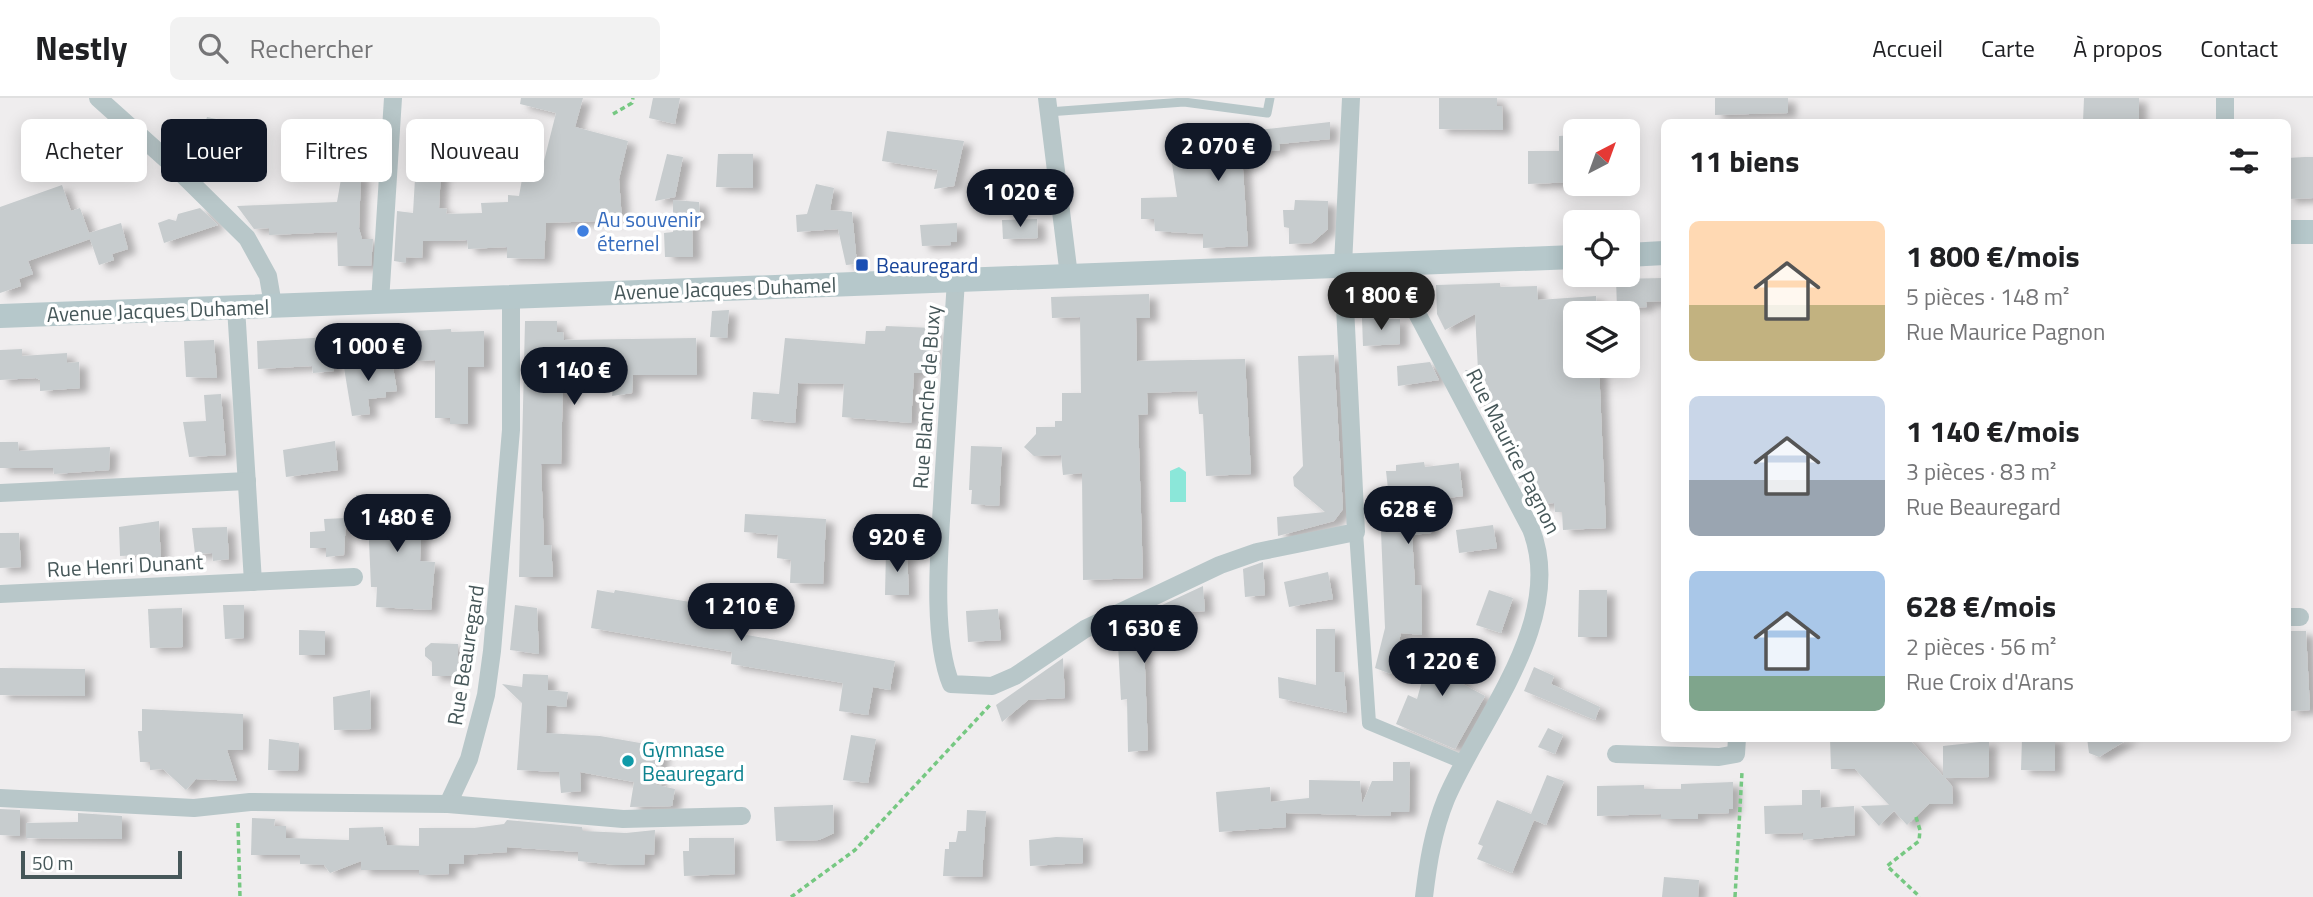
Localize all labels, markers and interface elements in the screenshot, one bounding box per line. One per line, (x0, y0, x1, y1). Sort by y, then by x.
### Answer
search box (170, 17, 660, 80)
text: Nestly (35, 23, 128, 73)
icon: search (194, 29, 232, 67)
text: Rechercher (250, 29, 373, 68)
text: Accueil (1872, 30, 1943, 66)
text: Carte (1981, 30, 2035, 66)
text: À propos (2073, 30, 2162, 66)
text: Contact (2200, 30, 2278, 66)
chip: Acheter (21, 119, 147, 182)
chip: Louer (161, 119, 267, 182)
chip: Filtres (281, 119, 392, 182)
chip: Nouveau (406, 119, 544, 182)
north arrow (1563, 119, 1640, 196)
map controls (1563, 119, 1640, 378)
pin: 2 070 € (1153, 123, 1283, 183)
text: 2 070 € (1181, 128, 1255, 163)
text: 11 biens (1689, 138, 1799, 184)
icon: filters (2225, 142, 2263, 180)
pin: 1 020 € (955, 170, 1085, 229)
text: 1 020 € (983, 174, 1057, 209)
place label: Au souvenir éternel (597, 203, 701, 259)
button: locate (1563, 210, 1640, 287)
marker: Au souvenir éternel (575, 223, 591, 239)
text: 1 800 €/mois (1906, 233, 2080, 279)
place label: Beauregard (876, 249, 978, 281)
icon: home (1745, 249, 1829, 333)
marker: Beauregard (854, 257, 870, 273)
street label: Avenue Jacques Duhamel (613, 268, 837, 308)
pin: 1 800 € (1316, 272, 1446, 332)
text: 1 800 € (1344, 277, 1418, 312)
text: 5 pièces · 148 m² (1906, 279, 2069, 314)
street label: Avenue Jacques Duhamel (46, 290, 270, 330)
button: layers (1563, 301, 1640, 378)
street label: Rue Blanche de Buxy (904, 304, 948, 490)
text: Rue Maurice Pagnon (1906, 314, 2105, 349)
pin: 1 000 € (303, 324, 433, 383)
text: 1 000 € (331, 328, 405, 363)
pin: 1 140 € (509, 348, 639, 407)
text: 1 140 € (537, 352, 611, 387)
street label: Rue Maurice Pagnon (1458, 363, 1570, 539)
text: 1 140 €/mois (1906, 408, 2080, 454)
icon: home (1745, 424, 1829, 508)
text: 3 pièces · 83 m² (1906, 454, 2057, 489)
pin: 628 € (1359, 486, 1457, 546)
text: Rue Beauregard (1906, 489, 2061, 524)
text: 628 € (1380, 491, 1436, 526)
pin: 1 480 € (332, 494, 462, 554)
text: 1 480 € (360, 499, 434, 534)
pin: 920 € (848, 514, 946, 574)
text: 920 € (869, 519, 925, 554)
street label: Rue Henri Dunant (46, 545, 205, 585)
street label: Rue Beauregard (438, 583, 492, 727)
text: 628 €/mois (1906, 583, 2056, 629)
pin: 1 210 € (676, 584, 806, 643)
text: 1 210 € (704, 588, 778, 623)
icon: home (1745, 599, 1829, 683)
pin: 1 630 € (1079, 606, 1209, 665)
text: 1 630 € (1107, 610, 1181, 645)
text: 2 pièces · 56 m² (1906, 629, 2057, 664)
pin: 1 220 € (1377, 638, 1507, 698)
text: 1 220 € (1405, 643, 1479, 678)
text: Rue Croix d'Arans (1906, 664, 2074, 699)
place label: Gymnase Beauregard (642, 733, 744, 789)
marker: Gymnase Beauregard (620, 753, 636, 769)
scale bar (21, 848, 182, 880)
text: 50 m (32, 848, 73, 877)

